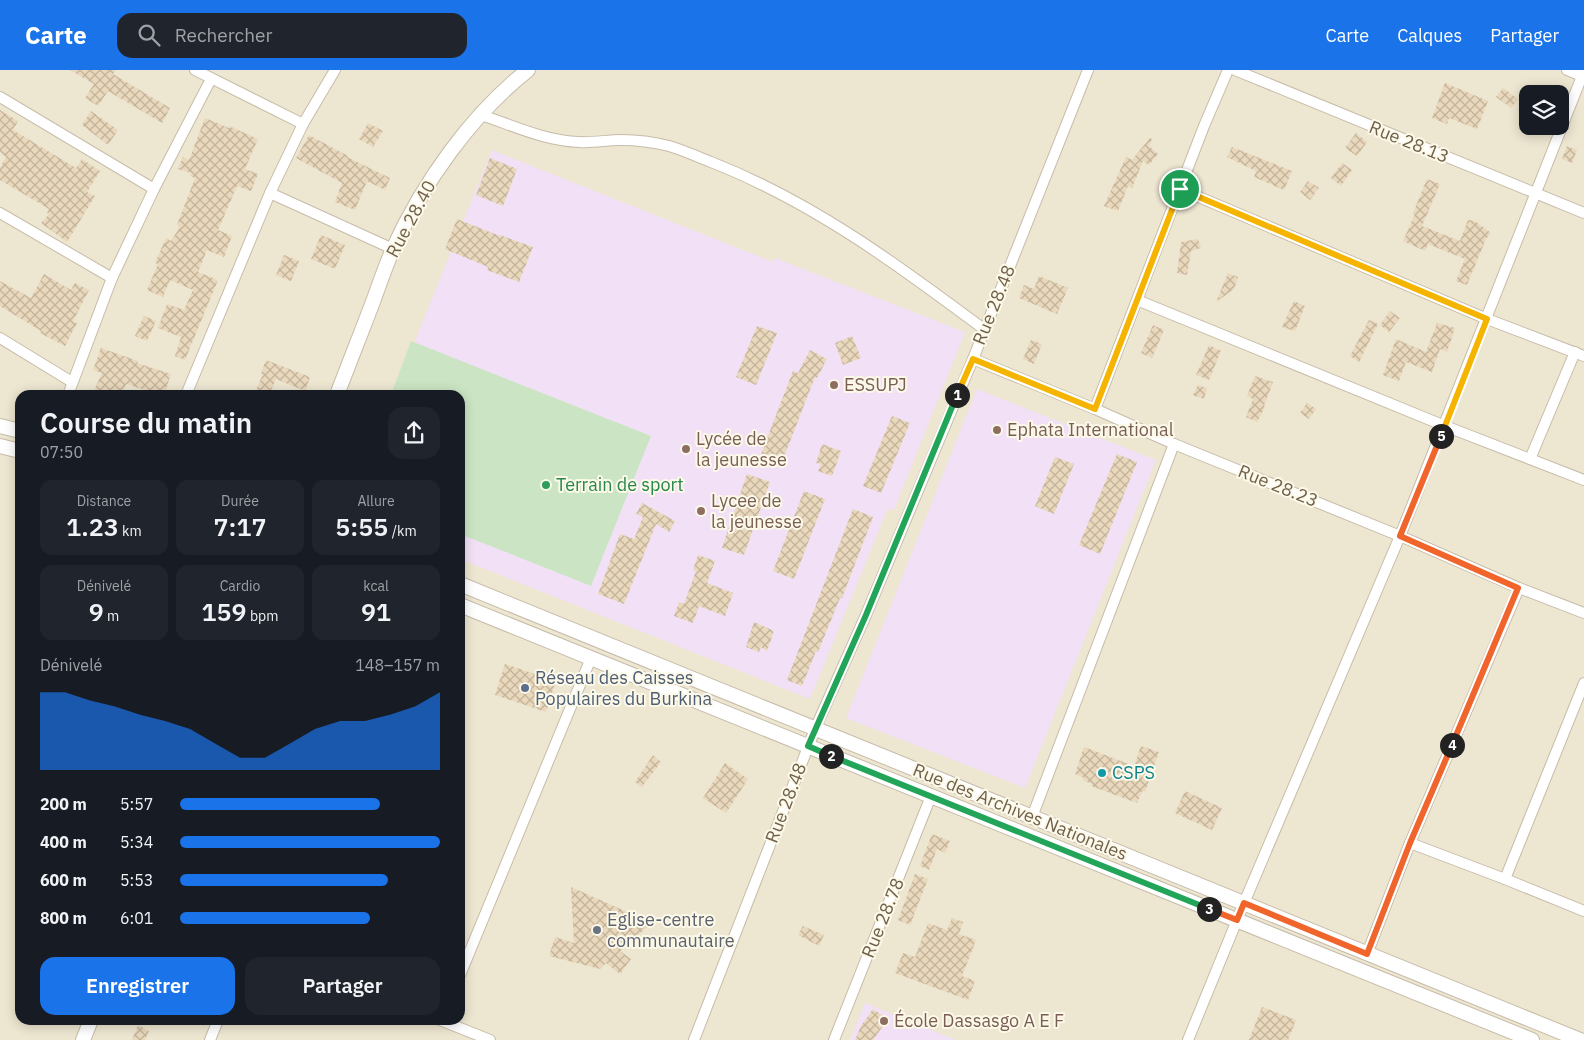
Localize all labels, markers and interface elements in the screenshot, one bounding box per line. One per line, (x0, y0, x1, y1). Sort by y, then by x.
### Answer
search box (117, 13, 467, 58)
text: Carte (25, 19, 87, 51)
icon: search (135, 21, 163, 49)
text: Rechercher (175, 23, 272, 47)
text: Carte (1326, 24, 1369, 47)
text: Calques (1397, 24, 1462, 47)
text: Partager (1490, 24, 1559, 47)
map controls (1519, 85, 1569, 135)
button: layers (1519, 85, 1569, 135)
street label: Rue 28.13 (1366, 115, 1452, 168)
pin (1159, 168, 1201, 210)
icon: arrive (1166, 175, 1194, 203)
street label: Rue 28.40 (381, 176, 440, 261)
street label: Rue 28.48 (967, 262, 1020, 348)
place label: ESSUPJ (844, 373, 907, 396)
marker: ESSUPJ (828, 379, 840, 391)
pin: 1 (944, 382, 970, 408)
text: 1 (953, 386, 962, 404)
text: Course du matin (40, 404, 252, 441)
button: share (388, 407, 440, 459)
place label: Ephata International (1007, 418, 1174, 441)
marker: Ephata International (991, 424, 1003, 436)
pin: 5 (1428, 424, 1454, 448)
place label: Lycée de la jeunesse (696, 427, 787, 471)
text: 5 (1437, 427, 1446, 445)
text: 07:50 (40, 442, 83, 462)
marker: Lycée de la jeunesse (680, 443, 692, 455)
street label: Rue 28.23 (1235, 459, 1321, 512)
place label: Terrain de sport (556, 473, 684, 496)
marker: Terrain de sport (540, 479, 552, 491)
place label: Lycee de la jeunesse (711, 489, 802, 533)
text: Distance (77, 492, 131, 510)
text: Durée (221, 492, 259, 510)
text: Allure (357, 492, 395, 510)
marker: Lycee de la jeunesse (695, 505, 707, 517)
text: 1.23 (66, 510, 119, 543)
text: 7:17 (214, 510, 266, 543)
text: 5:55 (335, 510, 388, 543)
text: km (119, 522, 142, 540)
text: /km (388, 522, 417, 540)
text: Dénivelé (77, 577, 131, 595)
text: Cardio (220, 577, 260, 595)
text: kcal (363, 577, 389, 595)
text: 9 (89, 595, 104, 628)
text: 159 (202, 595, 247, 628)
text: 91 (361, 595, 391, 628)
text: m (104, 607, 119, 625)
text: bpm (247, 607, 278, 625)
text: Dénivelé (40, 655, 102, 675)
text: 148–157 m (355, 655, 440, 675)
place label: Réseau des Caisses Populaires du Burkina (535, 666, 712, 710)
marker: Réseau des Caisses Populaires du Burkina (519, 682, 531, 694)
pin: 4 (1440, 732, 1464, 758)
text: 4 (1448, 736, 1457, 754)
pin: 2 (818, 744, 844, 768)
text: 2 (827, 747, 836, 765)
street label: Rue des Archives Nationales (910, 758, 1131, 865)
street label: Rue 28.48 (760, 759, 811, 846)
place label: CSPS (1112, 761, 1155, 784)
marker: CSPS (1096, 767, 1108, 779)
text: 200 m (40, 794, 87, 814)
text: 5:57 (120, 794, 153, 814)
text: 400 m (40, 832, 87, 852)
text: 5:34 (120, 832, 153, 852)
text: 600 m (40, 870, 87, 890)
text: 5:53 (120, 870, 153, 890)
street label: Rue 28.78 (856, 875, 909, 961)
pin: 3 (1196, 896, 1222, 922)
text: 3 (1205, 900, 1214, 918)
text: 800 m (40, 908, 87, 928)
text: 6:01 (120, 908, 153, 928)
place label: Eglise-centre communautaire (607, 908, 735, 952)
marker: Eglise-centre communautaire (591, 924, 603, 936)
button: Enregistrer (40, 957, 235, 1015)
button: Partager (245, 957, 440, 1015)
place label: École Dassasgo A E F (894, 1009, 1064, 1032)
marker: École Dassasgo A E F (878, 1015, 890, 1027)

